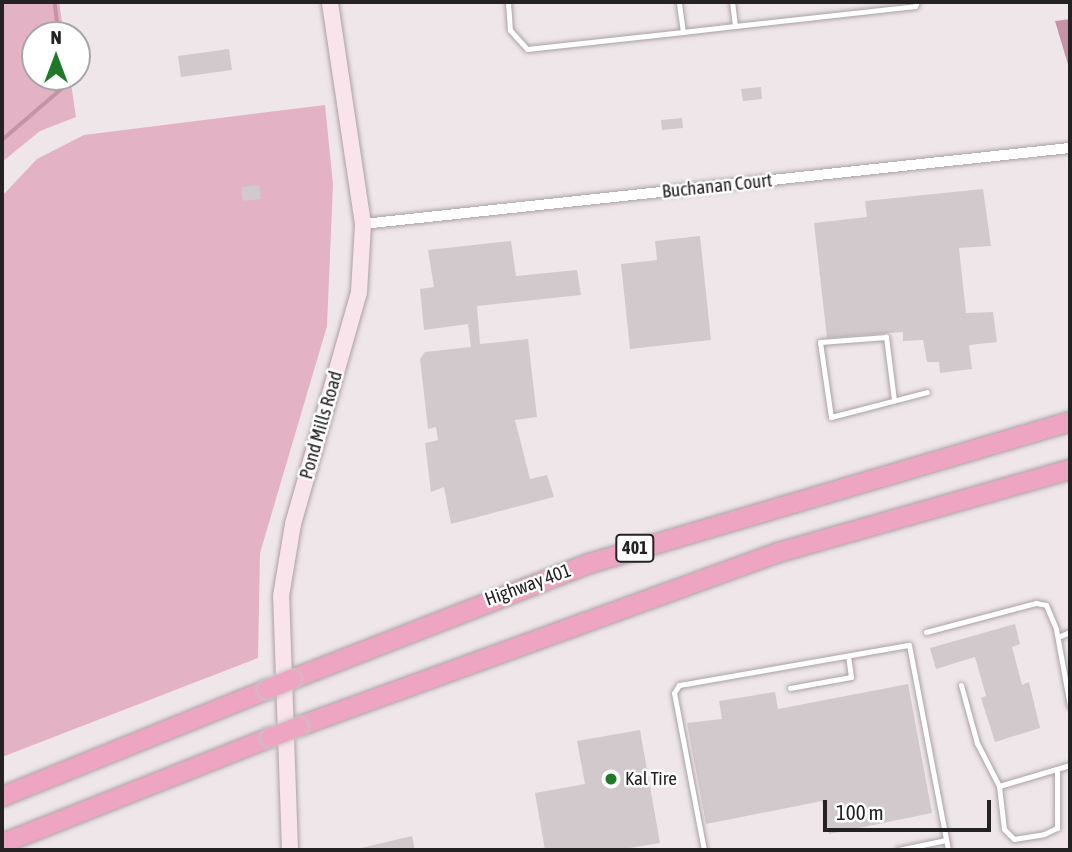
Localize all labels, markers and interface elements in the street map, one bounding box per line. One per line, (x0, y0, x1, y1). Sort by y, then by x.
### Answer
north arrow (21, 21, 91, 91)
text: N (50, 26, 62, 48)
street label: Buchanan Court (661, 169, 773, 203)
street label: Pond Mills Road (295, 368, 347, 482)
road number: 401 (614, 534, 656, 562)
street label: Highway 401 (482, 559, 574, 611)
place label: Kal Tire (625, 768, 677, 790)
marker: Kal Tire (603, 771, 619, 787)
scale bar (827, 786, 995, 830)
text: 100 m (836, 800, 884, 824)

